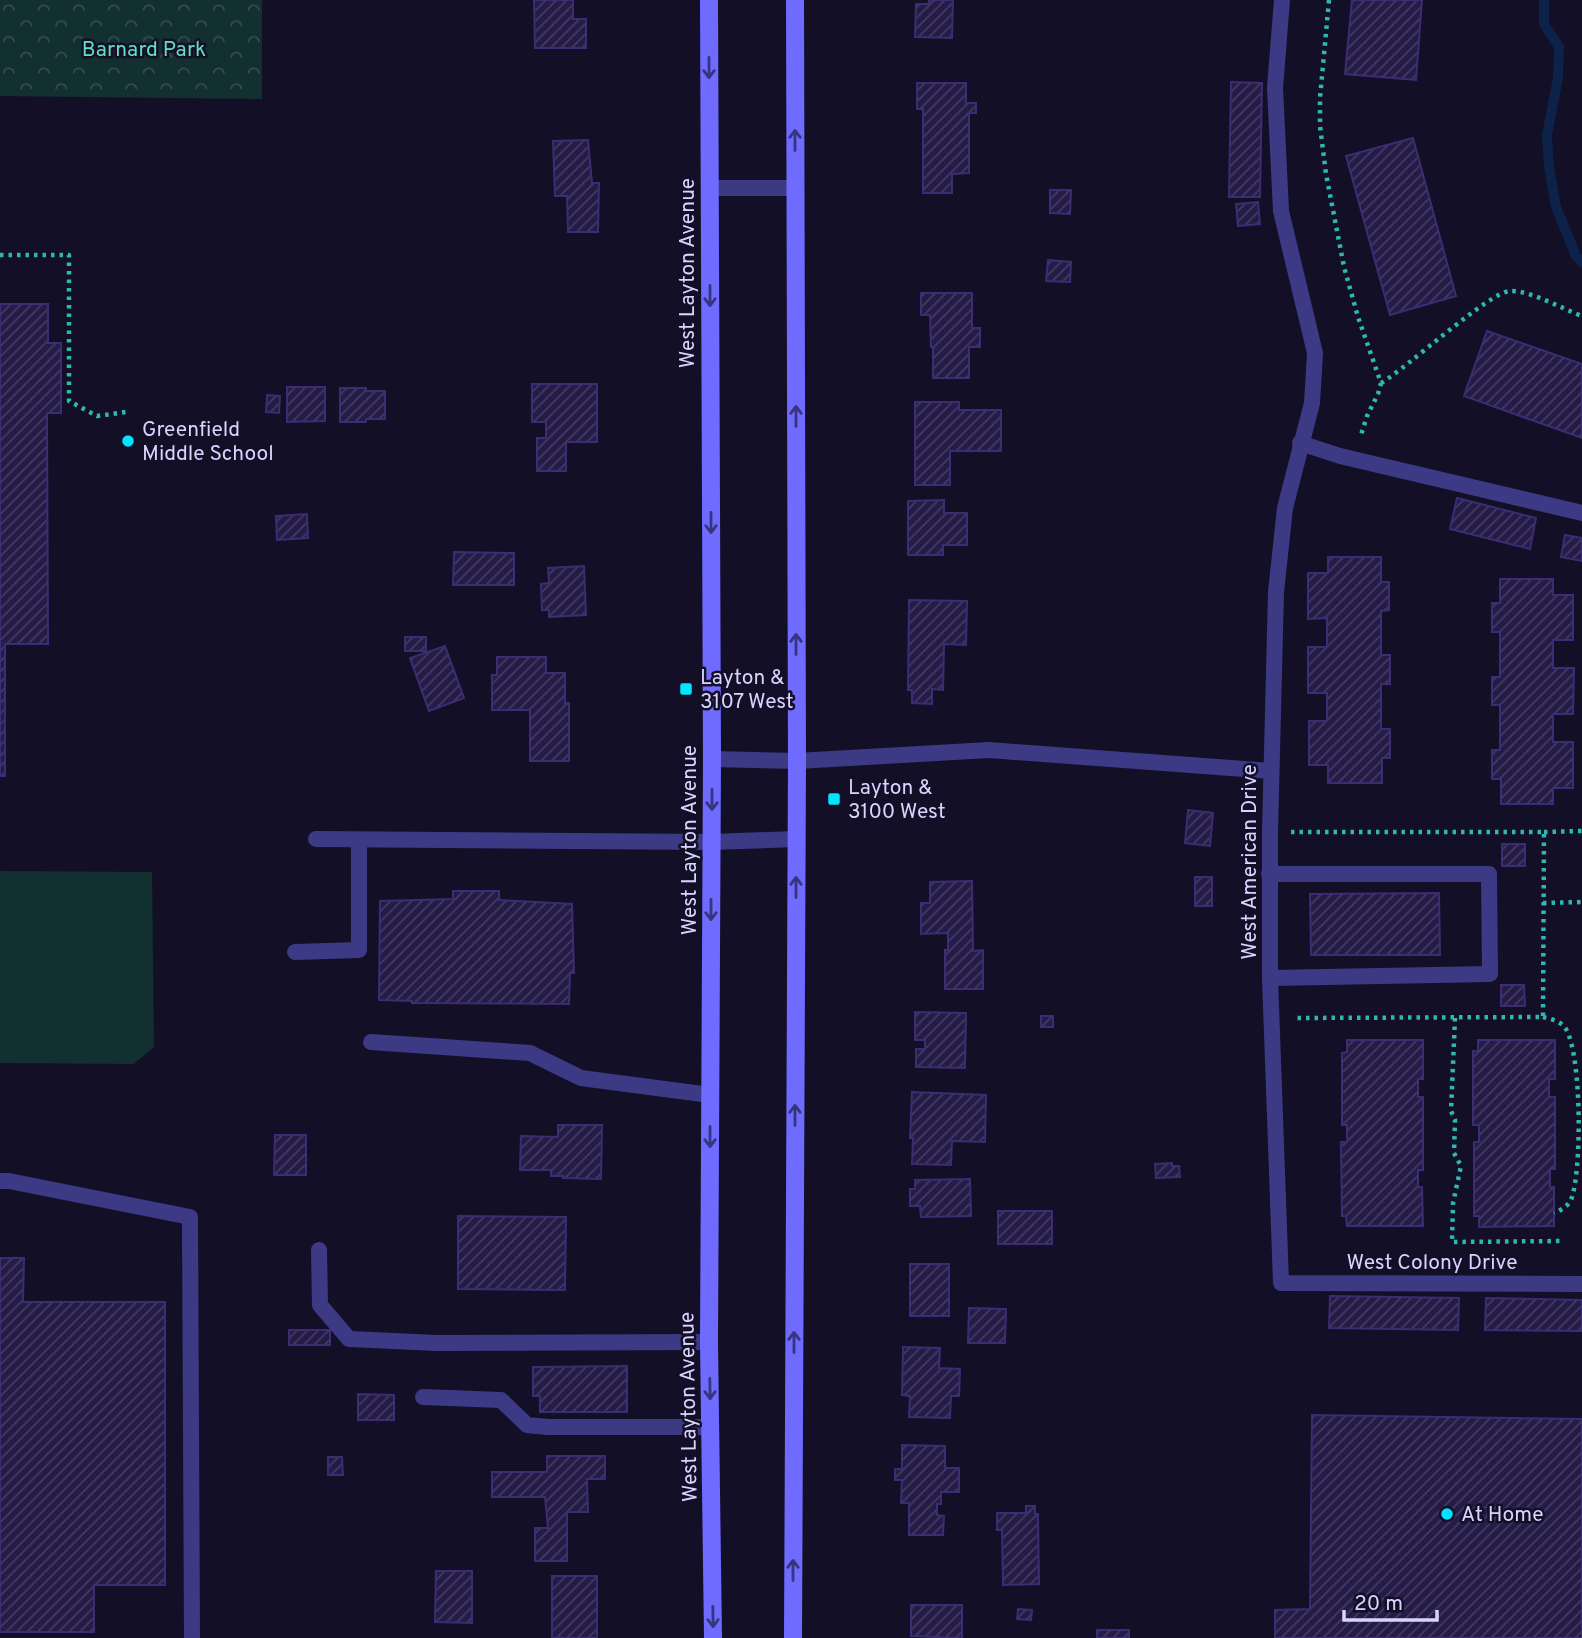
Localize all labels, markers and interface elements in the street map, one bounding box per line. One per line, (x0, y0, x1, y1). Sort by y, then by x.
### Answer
park label: Barnard Park (82, 37, 206, 64)
one-way arrow (703, 56, 716, 79)
one-way arrow (788, 128, 802, 151)
street label: West Layton Avenue (675, 178, 702, 368)
one-way arrow (703, 284, 717, 307)
one-way arrow (789, 405, 803, 428)
place label: Greenfield Middle School (142, 417, 274, 468)
marker: Greenfield Middle School (120, 433, 136, 449)
one-way arrow (704, 511, 718, 534)
one-way arrow (789, 632, 803, 655)
place label: Layton & 3107 West (700, 665, 794, 716)
marker: Layton & 3107 West (678, 681, 694, 697)
street label: West Layton Avenue (677, 745, 704, 935)
street label: West American Drive (1237, 764, 1264, 960)
place label: Layton & 3100 West (848, 775, 946, 826)
one-way arrow (705, 788, 719, 811)
marker: Layton & 3100 West (826, 791, 842, 807)
one-way arrow (789, 876, 803, 899)
one-way arrow (704, 898, 718, 921)
one-way arrow (788, 1104, 802, 1127)
one-way arrow (703, 1126, 717, 1149)
street label: West Colony Drive (1347, 1250, 1517, 1277)
street label: West Layton Avenue (674, 1312, 705, 1502)
one-way arrow (787, 1331, 801, 1354)
one-way arrow (703, 1378, 717, 1401)
place label: At Home (1461, 1502, 1544, 1529)
marker: At Home (1439, 1506, 1455, 1522)
one-way arrow (786, 1559, 800, 1582)
scale bar (1344, 1578, 1437, 1622)
text: 20 m (1354, 1591, 1403, 1618)
one-way arrow (706, 1605, 720, 1628)

